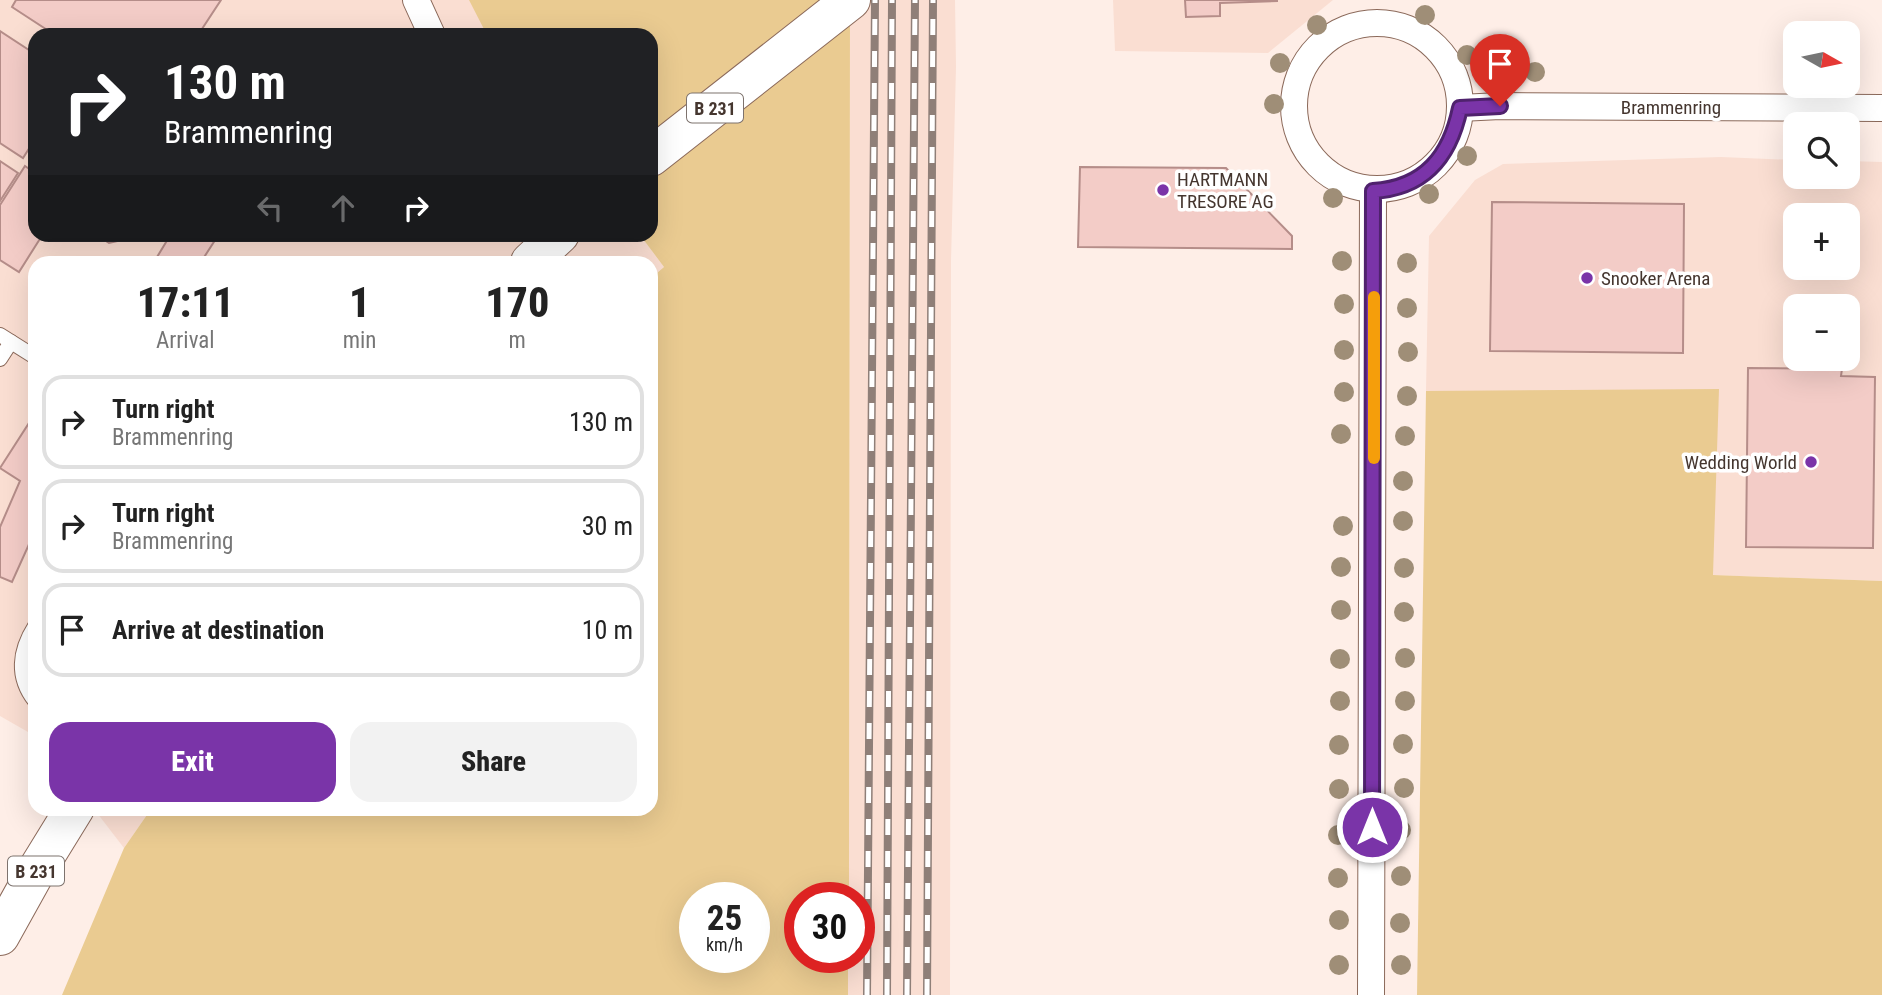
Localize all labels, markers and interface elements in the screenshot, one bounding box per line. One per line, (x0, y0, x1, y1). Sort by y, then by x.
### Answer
north arrow (1783, 21, 1860, 98)
map controls (1783, 21, 1860, 371)
pin (1470, 34, 1530, 106)
icon: arrive (1481, 45, 1519, 83)
text: 130 m (164, 54, 286, 111)
icon: right (49, 56, 140, 147)
road number: B 231 (687, 94, 743, 122)
street label: Brammenring (1621, 96, 1721, 119)
button: search (1783, 112, 1860, 189)
text: Brammenring (164, 113, 333, 151)
place label: HARTMANN TRESORE AG (1177, 168, 1274, 213)
marker: HARTMANN TRESORE AG (1155, 182, 1171, 198)
icon: left (251, 189, 289, 227)
icon: ahead (324, 189, 362, 227)
icon: right (397, 189, 435, 227)
button: + (1783, 203, 1860, 280)
place label: Snooker Arena (1601, 267, 1710, 290)
marker: Snooker Arena (1579, 270, 1595, 286)
text: 17:11 (137, 278, 234, 327)
text: 1 (349, 278, 370, 327)
text: 170 (485, 278, 549, 327)
button: − (1783, 294, 1860, 371)
text: Arrival (156, 327, 215, 354)
text: min (343, 327, 376, 354)
text: m (509, 327, 526, 354)
text: Turn right (112, 394, 214, 424)
icon: right (53, 403, 91, 441)
text: 130 m (569, 407, 633, 437)
text: Brammenring (112, 424, 233, 451)
place label: Wedding World (1684, 451, 1797, 474)
marker: Wedding World (1803, 454, 1819, 470)
text: Turn right (112, 498, 214, 528)
icon: right (53, 507, 91, 545)
text: 30 m (582, 511, 633, 541)
text: Brammenring (112, 528, 233, 555)
icon: arrive (53, 611, 91, 649)
text: Arrive at destination (112, 615, 324, 645)
text: 10 m (582, 615, 633, 645)
button: Exit (49, 722, 336, 802)
button: Share (350, 722, 637, 802)
position arrow (1335, 790, 1409, 864)
road number: B 231 (8, 856, 64, 886)
speed limit sign: 30 (784, 882, 875, 973)
text: 25 (707, 898, 742, 939)
text: km/h (706, 934, 743, 955)

